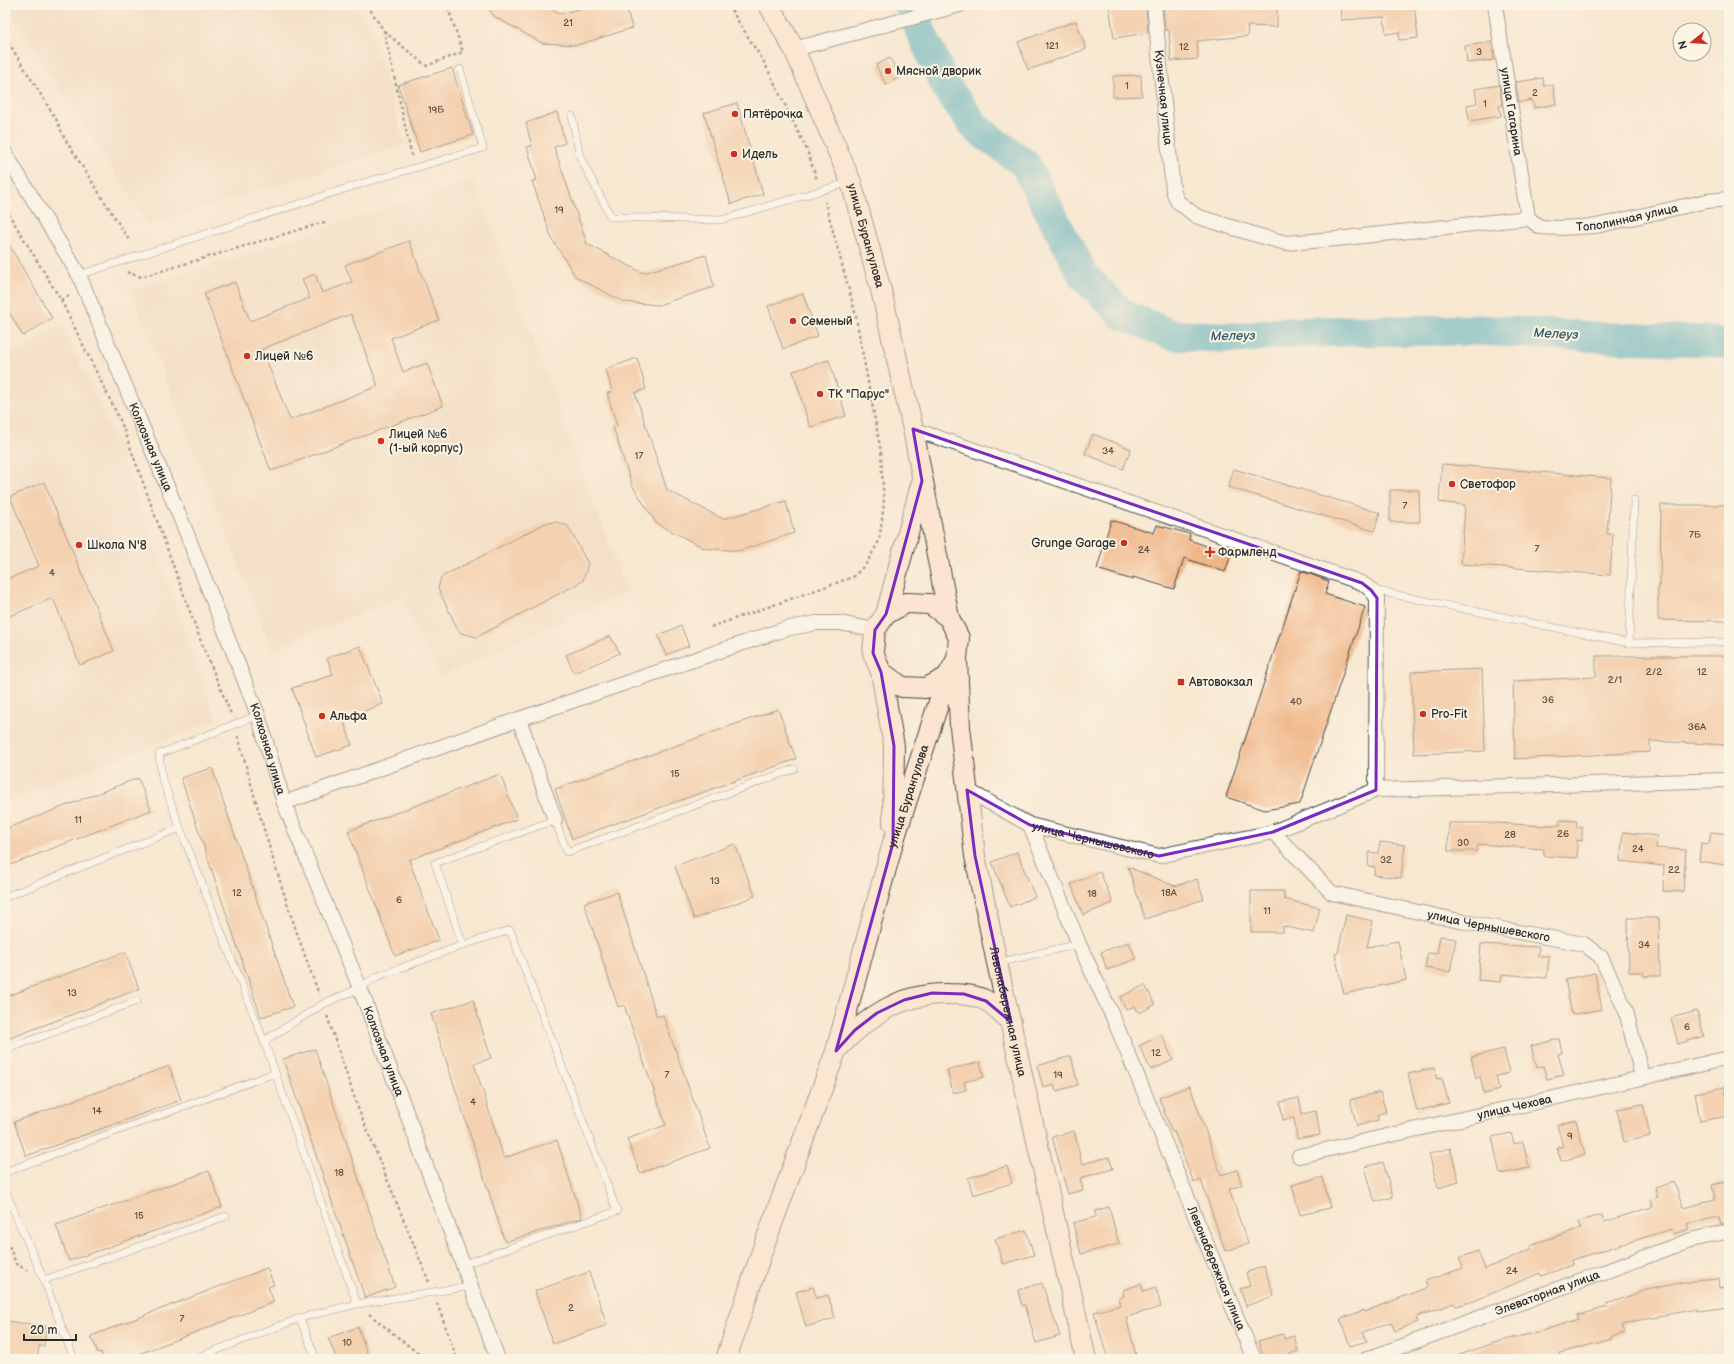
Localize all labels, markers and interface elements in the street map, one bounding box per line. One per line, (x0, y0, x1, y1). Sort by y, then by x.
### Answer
house number: 21 (563, 17, 573, 29)
north arrow (1672, 22, 1712, 62)
text: N (1675, 39, 1690, 51)
house number: 121 (1045, 40, 1059, 52)
house number: 12 (1179, 41, 1189, 53)
house number: 3 (1476, 46, 1482, 58)
street label: Кузнечная улица (1151, 49, 1176, 146)
place label: Мясной дворик (896, 64, 982, 79)
marker: Мясной дворик (883, 66, 893, 76)
street label: улица Гагарина (1497, 67, 1526, 157)
house number: 1 (1125, 80, 1129, 92)
house number: 2 (1532, 87, 1538, 99)
house number: 1 (1483, 98, 1487, 110)
house number: 19Б (428, 104, 444, 116)
place label: Пятёрочка (743, 107, 803, 122)
marker: Пятёрочка (730, 109, 740, 119)
place label: Идель (742, 147, 778, 162)
marker: Идель (729, 149, 739, 159)
street label: улица Бурангулова (844, 182, 888, 290)
street label: Тополинная улица (1576, 200, 1679, 235)
house number: 19 (554, 204, 564, 216)
place label: Семеный (801, 314, 853, 329)
marker: Семеный (788, 316, 798, 326)
water label: Мелеуз (1533, 325, 1580, 343)
water label: Мелеуз (1210, 328, 1256, 344)
place label: Лицей №6 (254, 349, 313, 364)
marker: Лицей №6 (242, 351, 252, 361)
place label: ТК "Парус" (828, 387, 889, 402)
marker: ТК "Парус" (815, 389, 825, 399)
street label: Колхозная улица (125, 400, 176, 494)
place label: Лицей №6 (1-ый корпус) (388, 427, 463, 456)
marker: Лицей №6 (1-ый корпус) (376, 436, 386, 446)
house number: 34 (1102, 445, 1114, 457)
house number: 17 (635, 450, 643, 462)
place label: Светофор (1460, 477, 1516, 492)
marker: Светофор (1447, 479, 1457, 489)
house number: 7 (1403, 500, 1408, 512)
house number: 7Б (1689, 529, 1701, 541)
place label: Grunge Garage (1031, 536, 1116, 551)
place label: Школа N'8 (87, 538, 147, 553)
marker: Grunge Garage (1119, 538, 1129, 548)
marker: Школа N'8 (74, 540, 84, 550)
house number: 7 (1535, 543, 1540, 555)
house number: 24 (1138, 544, 1150, 556)
place label: Фармленд (1218, 545, 1277, 560)
marker: Фармленд (1205, 547, 1215, 557)
house number: 4 (49, 567, 55, 579)
house number: 2/2 (1646, 666, 1662, 678)
house number: 12 (1697, 666, 1707, 678)
house number: 2/1 (1608, 674, 1622, 686)
place label: Автовокзал (1188, 675, 1253, 690)
marker: Автовокзал (1176, 677, 1186, 687)
house number: 36 (1542, 694, 1554, 706)
house number: 40 (1290, 696, 1302, 708)
street label: Колхозная улица (247, 701, 289, 797)
place label: Pro-Fit (1431, 707, 1468, 722)
place label: Альфа (329, 709, 367, 724)
marker: Pro-Fit (1418, 709, 1428, 719)
marker: Альфа (317, 711, 327, 721)
house number: 36А (1688, 721, 1707, 733)
street label: улица Бурангулова (885, 743, 932, 849)
house number: 15 (670, 768, 680, 780)
house number: 11 (74, 814, 82, 826)
street label: улица Чернышевского (1031, 818, 1155, 862)
house number: 26 (1557, 828, 1569, 840)
house number: 28 (1504, 829, 1516, 841)
house number: 30 (1457, 837, 1469, 849)
house number: 24 (1632, 843, 1644, 855)
house number: 32 (1380, 854, 1392, 866)
house number: 22 (1668, 864, 1680, 876)
house number: 13 (710, 875, 720, 887)
house number: 12 (232, 887, 242, 899)
house number: 18А (1161, 887, 1178, 899)
house number: 18 (1087, 888, 1097, 900)
house number: 6 (396, 894, 402, 906)
house number: 11 (1263, 905, 1271, 917)
street label: улица Чернышевского (1426, 907, 1551, 945)
house number: 34 (1638, 939, 1650, 951)
street label: Левонабережная улица (986, 944, 1030, 1078)
house number: 13 (67, 987, 77, 999)
street label: Колхозная улица (360, 1004, 407, 1098)
house number: 6 (1684, 1021, 1690, 1033)
house number: 12 (1151, 1047, 1161, 1059)
house number: 7 (665, 1069, 670, 1081)
house number: 19 (1053, 1069, 1063, 1081)
street label: улица Чехова (1476, 1091, 1553, 1123)
house number: 4 (470, 1096, 476, 1108)
house number: 14 (92, 1105, 102, 1117)
house number: 9 (1567, 1130, 1573, 1142)
house number: 18 (334, 1167, 344, 1179)
street label: Левонабережная улица (1184, 1203, 1249, 1333)
house number: 15 (134, 1210, 144, 1222)
house number: 24 (1506, 1265, 1518, 1277)
street label: Элеваторная улица (1493, 1267, 1602, 1319)
house number: 2 (568, 1302, 574, 1314)
house number: 7 (180, 1313, 185, 1325)
scale bar (24, 1316, 76, 1342)
text: 20 m (30, 1323, 57, 1338)
house number: 10 (342, 1337, 352, 1349)

